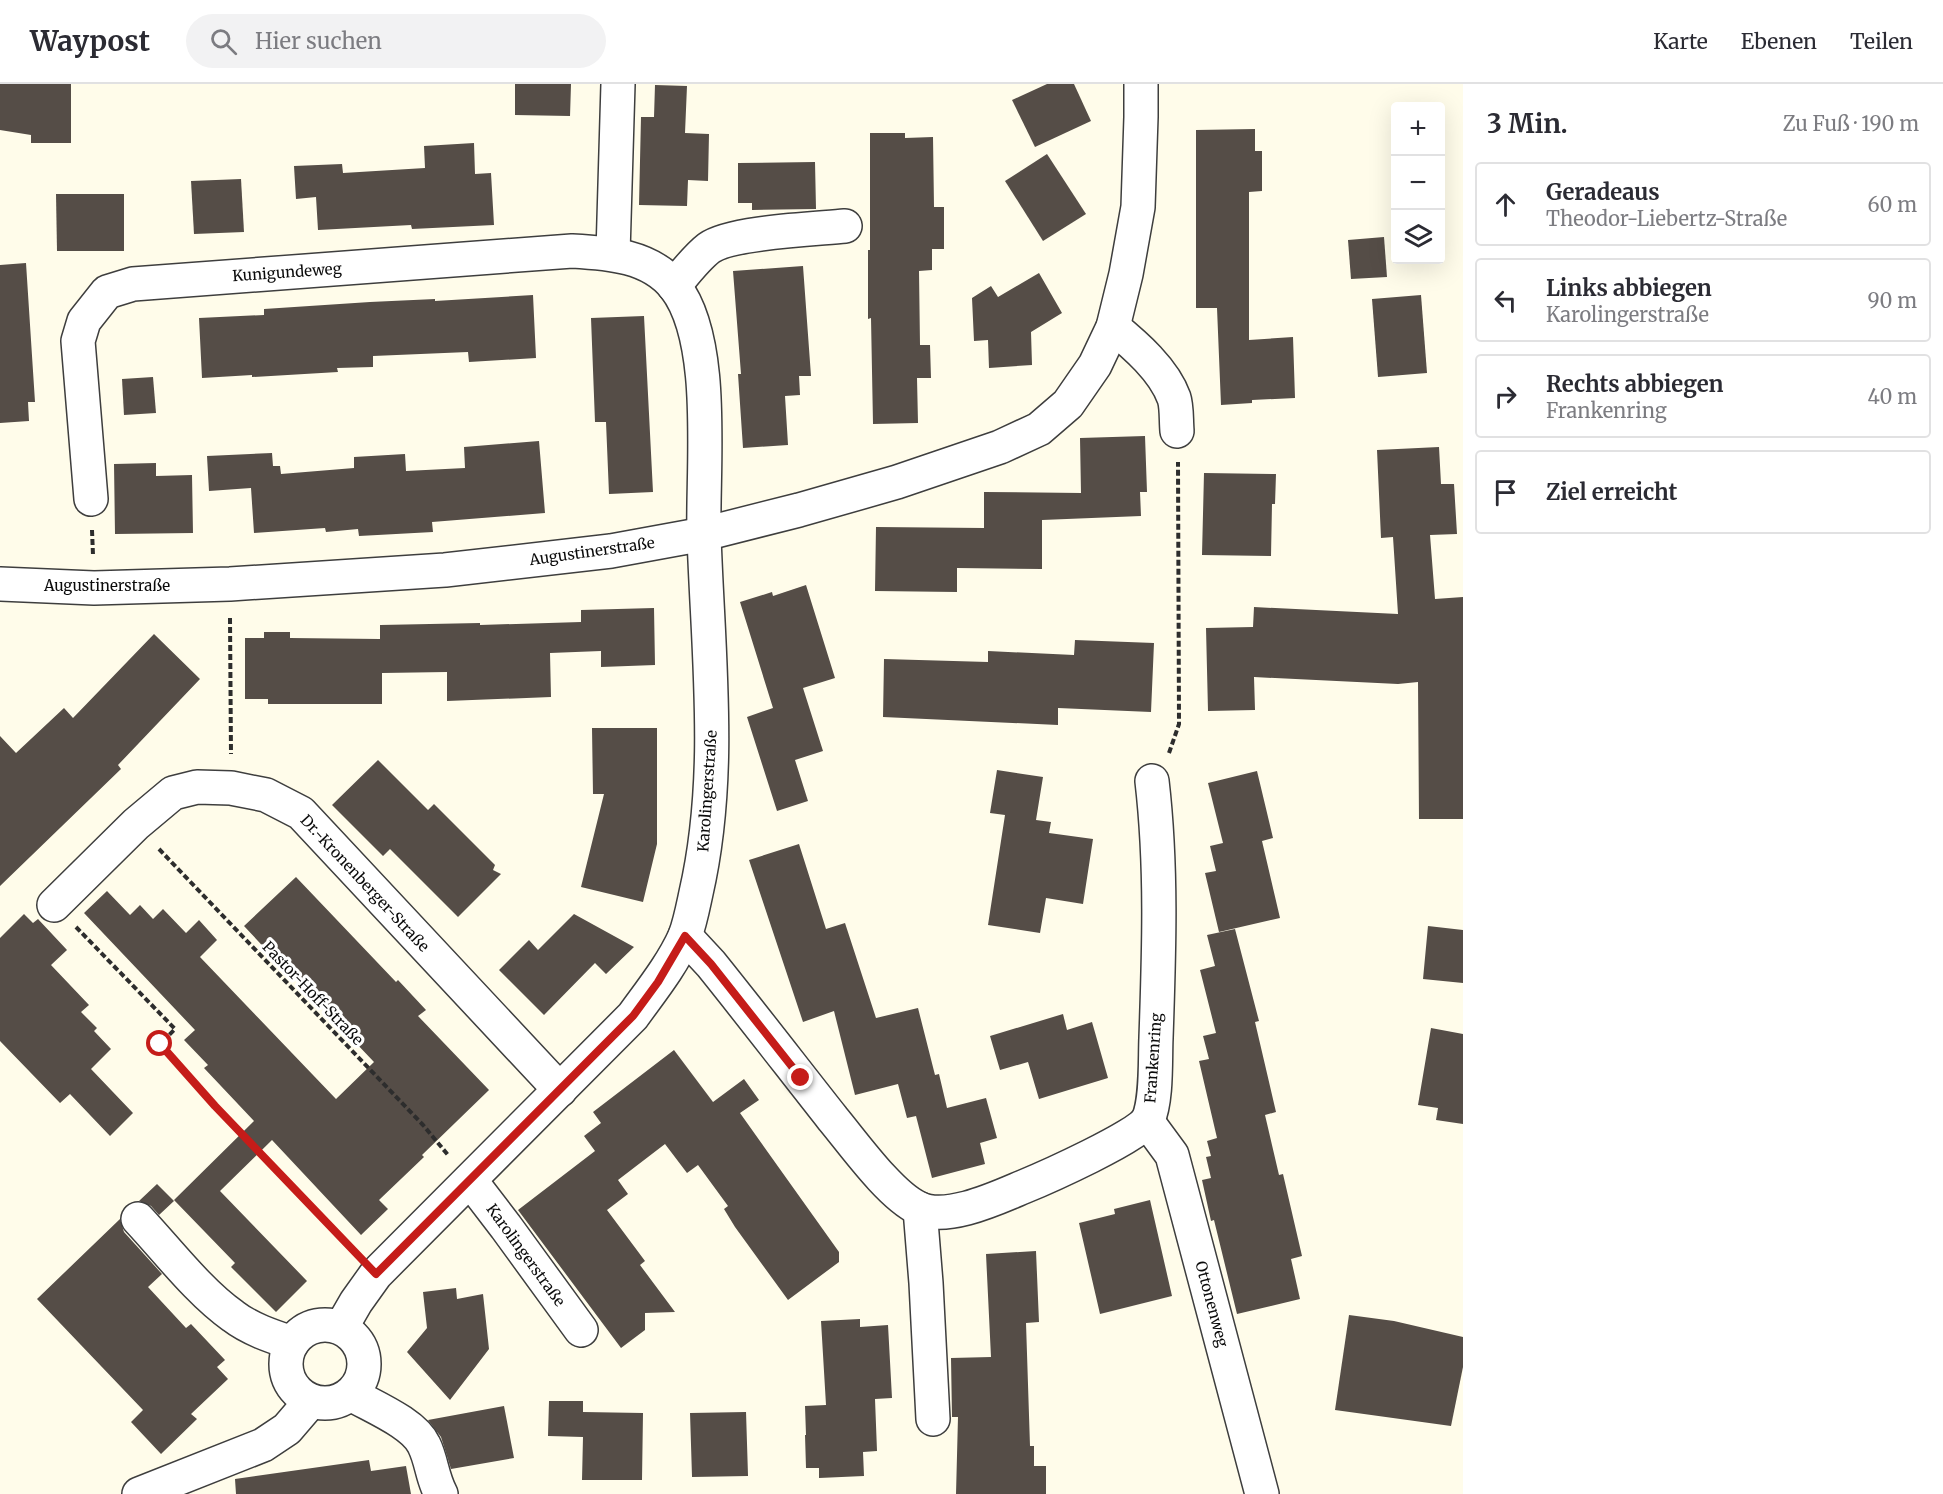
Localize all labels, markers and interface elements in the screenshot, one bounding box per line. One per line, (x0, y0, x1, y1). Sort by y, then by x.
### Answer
search box (186, 14, 606, 68)
text: Waypost (30, 23, 150, 59)
icon: search (207, 25, 240, 58)
text: Hier suchen (255, 27, 382, 55)
text: Karte (1653, 28, 1708, 55)
text: Ebenen (1741, 28, 1817, 55)
text: Teilen (1850, 28, 1913, 55)
map controls (1391, 102, 1445, 264)
button: + (1391, 102, 1445, 156)
text: 3 Min. (1487, 107, 1568, 140)
text: Zu Fuß · 190 m (1783, 111, 1919, 136)
button: − (1391, 156, 1445, 210)
text: Geradeaus (1546, 178, 1660, 206)
icon: ahead (1489, 188, 1522, 221)
text: 60 m (1867, 192, 1917, 217)
text: Theodor-Liebertz-Straße (1546, 206, 1787, 231)
button: layers (1391, 210, 1445, 264)
street label: Kunigundeweg (232, 259, 342, 285)
text: Links abbiegen (1546, 274, 1712, 302)
icon: left (1489, 284, 1522, 317)
text: 90 m (1867, 288, 1917, 313)
text: Karolingerstraße (1546, 302, 1709, 327)
text: Rechts abbiegen (1546, 370, 1723, 398)
icon: right (1489, 380, 1522, 413)
text: 40 m (1867, 384, 1917, 409)
text: Frankenring (1546, 398, 1667, 423)
icon: arrive (1489, 476, 1522, 509)
text: Ziel erreicht (1546, 478, 1677, 506)
street label: Augustinerstraße (527, 533, 656, 569)
street label: Augustinerstraße (43, 576, 170, 595)
street label: Karolingerstraße (693, 729, 721, 853)
street label: Dr.-Kronenberger-Straße (297, 811, 434, 956)
street label: Pastor-Hoff-Straße (259, 937, 367, 1049)
street label: Frankenring (1140, 1012, 1166, 1104)
route start (146, 1030, 172, 1056)
route end (787, 1064, 813, 1090)
street label: Karolingerstraße (482, 1200, 570, 1310)
street label: Ottonenweg (1191, 1259, 1233, 1349)

